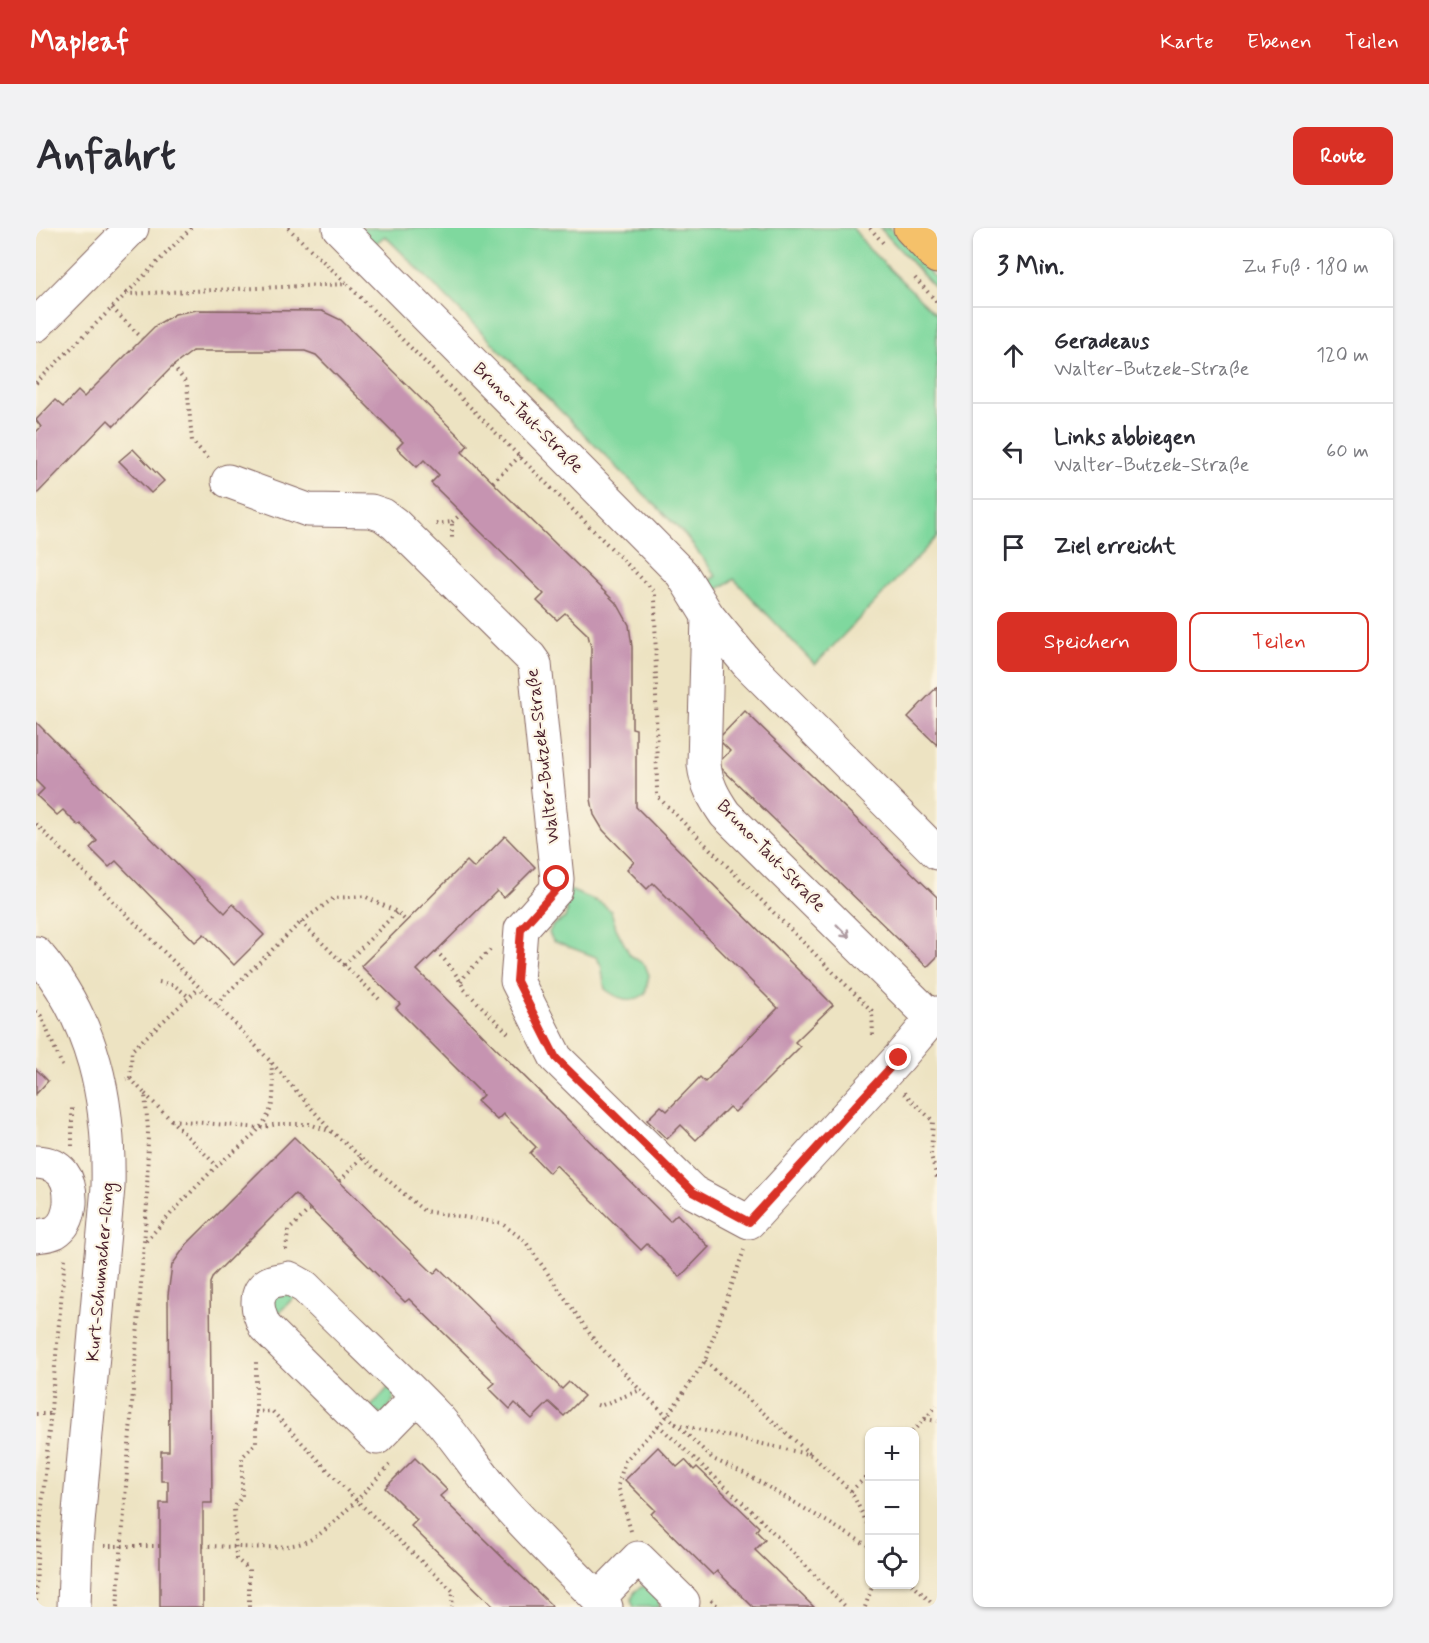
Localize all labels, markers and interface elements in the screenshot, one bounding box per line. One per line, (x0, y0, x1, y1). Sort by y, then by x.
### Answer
text: Mapleaf (30, 24, 129, 61)
text: Karte (1160, 28, 1214, 56)
text: Ebenen (1247, 28, 1312, 56)
text: Teilen (1345, 28, 1399, 56)
button: Route (1293, 127, 1393, 185)
text: Anfahrt (36, 129, 176, 184)
text: 3 Min. (997, 250, 1065, 284)
text: Zu Fuß · 180 m (1242, 254, 1369, 281)
text: Geradeaus (1054, 328, 1149, 356)
icon: ahead (997, 339, 1030, 372)
text: 120 m (1316, 342, 1369, 369)
text: Walter-Butzek-Straße (1054, 356, 1249, 383)
street label: Bruno-Taut-Straße (467, 357, 589, 479)
text: Links abbiegen (1054, 424, 1196, 452)
icon: left (997, 435, 1030, 468)
text: 60 m (1326, 438, 1369, 465)
text: Walter-Butzek-Straße (1054, 452, 1249, 479)
icon: arrive (997, 531, 1030, 564)
text: Ziel erreicht (1054, 533, 1176, 561)
button: Speichern (997, 612, 1177, 672)
button: Teilen (1189, 612, 1369, 672)
street label: Walter-Butzek-Straße (520, 667, 566, 845)
street label: Bruno-Taut-Straße (711, 795, 831, 917)
route start (543, 865, 569, 891)
one-way arrow (835, 923, 850, 938)
route end (885, 1044, 911, 1070)
street label: Kurt-Schumacher-Ring (81, 1181, 122, 1363)
map controls (865, 1427, 919, 1589)
button: + (865, 1427, 919, 1481)
button: − (865, 1481, 919, 1535)
button: locate (865, 1535, 919, 1589)

